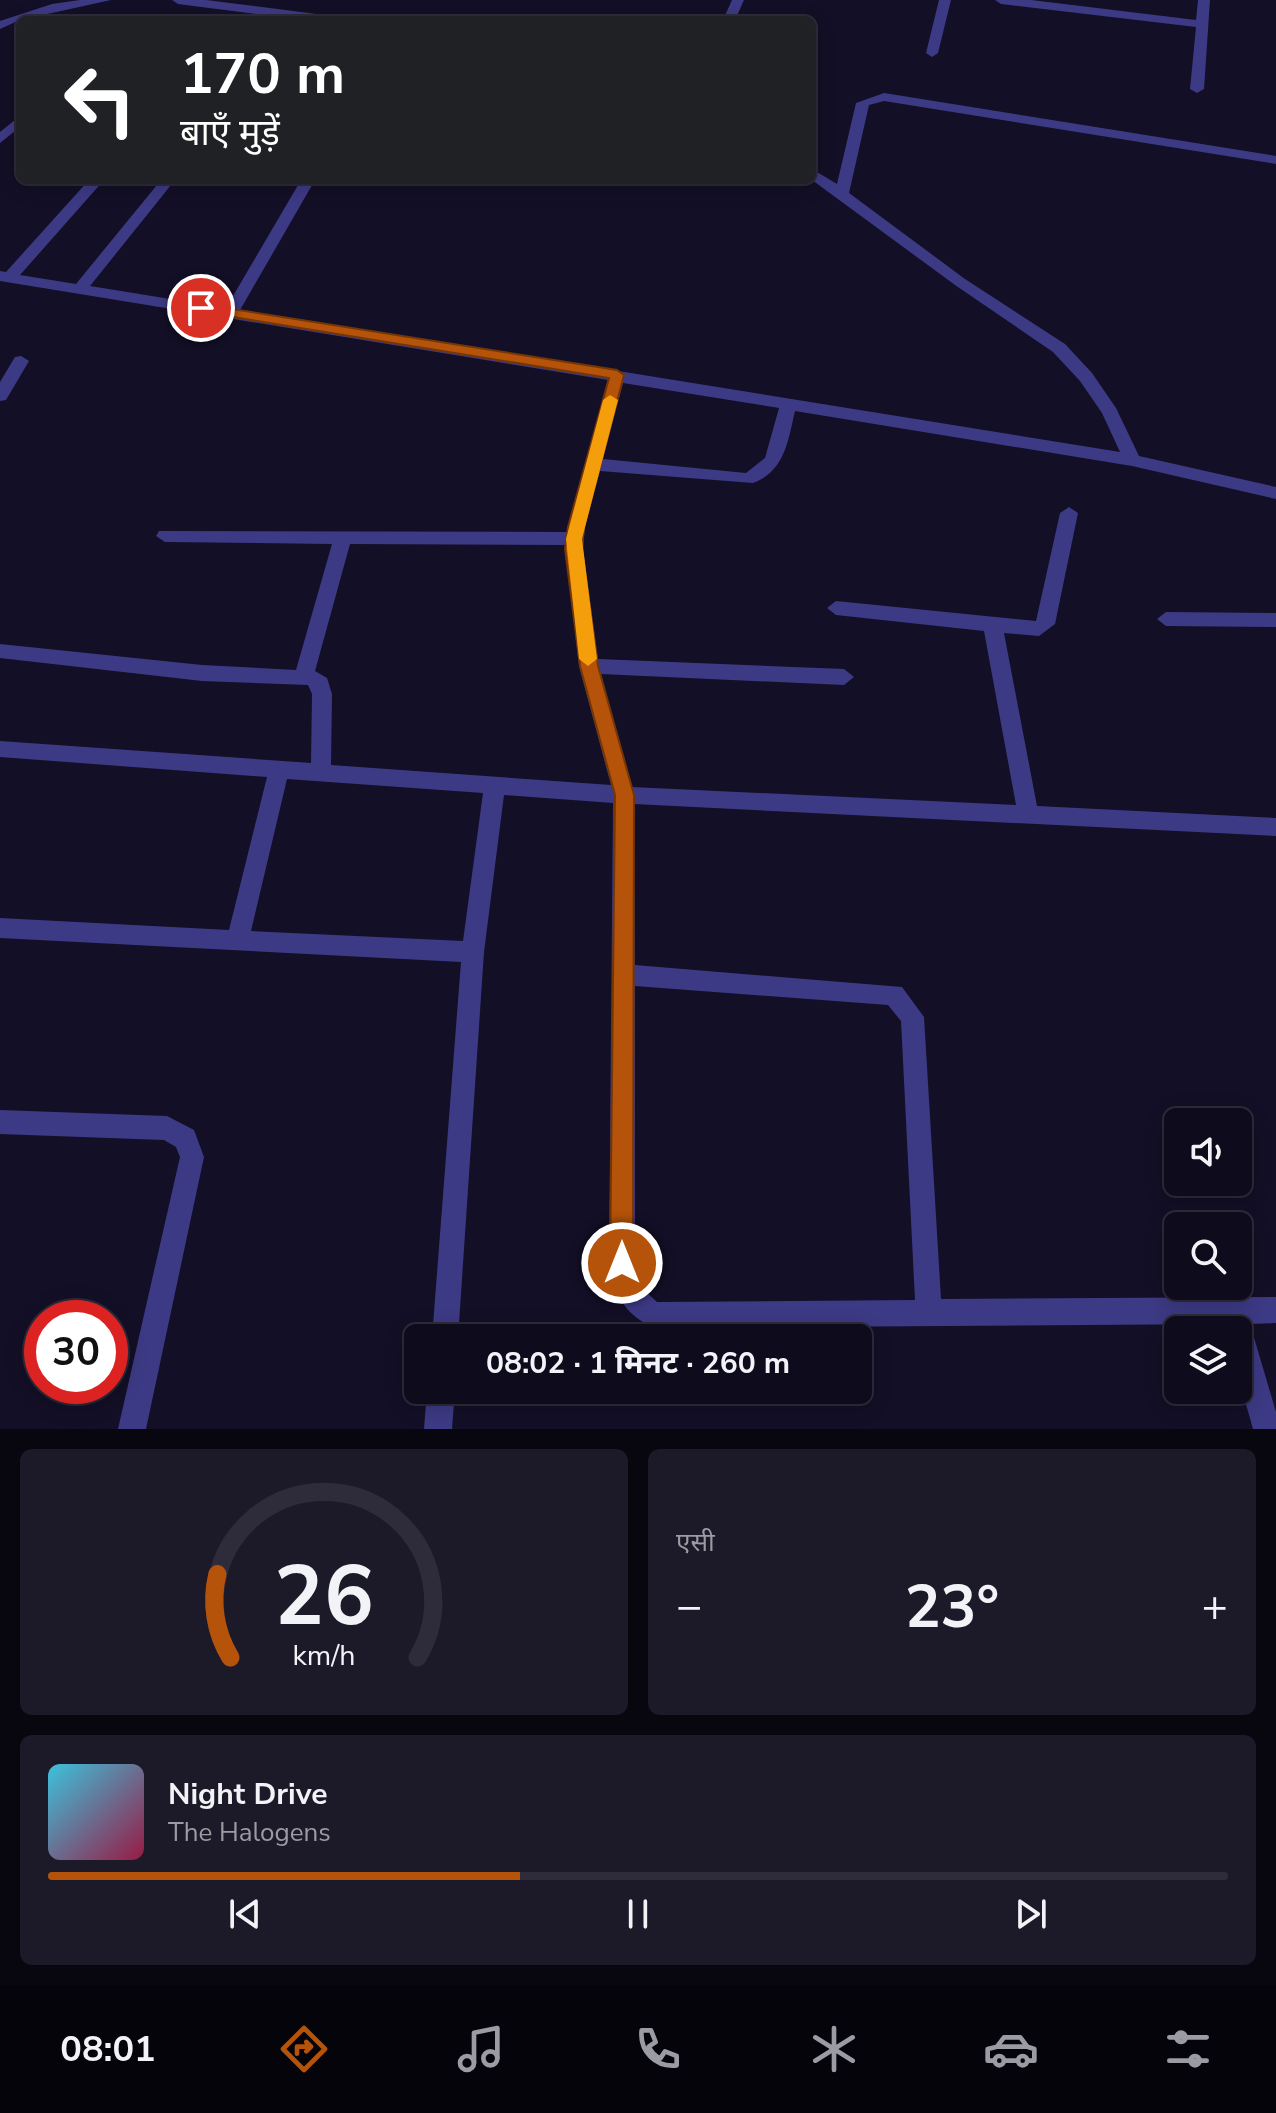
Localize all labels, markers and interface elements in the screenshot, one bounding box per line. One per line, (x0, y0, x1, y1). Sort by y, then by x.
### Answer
text: 170 m (180, 36, 345, 113)
icon: left (48, 48, 152, 152)
text: बाएँ मुड़ें (180, 109, 280, 158)
pin (167, 274, 235, 342)
icon: arrive (179, 286, 223, 330)
map controls (1164, 1108, 1252, 1404)
button: sound (1164, 1108, 1252, 1196)
button: search (1164, 1212, 1252, 1300)
position arrow (580, 1221, 664, 1305)
speed limit sign: 30 (24, 1300, 128, 1404)
button: layers (1164, 1316, 1252, 1404)
text: 08:02 · 1 मिनट · 260 m (486, 1343, 790, 1384)
text: एसी (676, 1525, 715, 1560)
text: 26 (274, 1540, 374, 1653)
text: 23° (905, 1566, 999, 1648)
text: − (676, 1577, 702, 1637)
text: + (1202, 1577, 1228, 1637)
text: km/h (293, 1636, 355, 1675)
text: Night Drive (168, 1774, 327, 1815)
text: The Halogens (168, 1815, 331, 1850)
icon: previous (223, 1892, 267, 1936)
icon: pause (616, 1892, 660, 1936)
icon: next (1009, 1892, 1053, 1936)
icon: directions (276, 2021, 332, 2077)
icon: music (453, 2021, 509, 2077)
icon: phone (630, 2021, 686, 2077)
icon: climate (806, 2021, 862, 2077)
icon: car (983, 2021, 1039, 2077)
icon: filters (1160, 2021, 1216, 2077)
text: 08:01 (60, 2025, 156, 2074)

